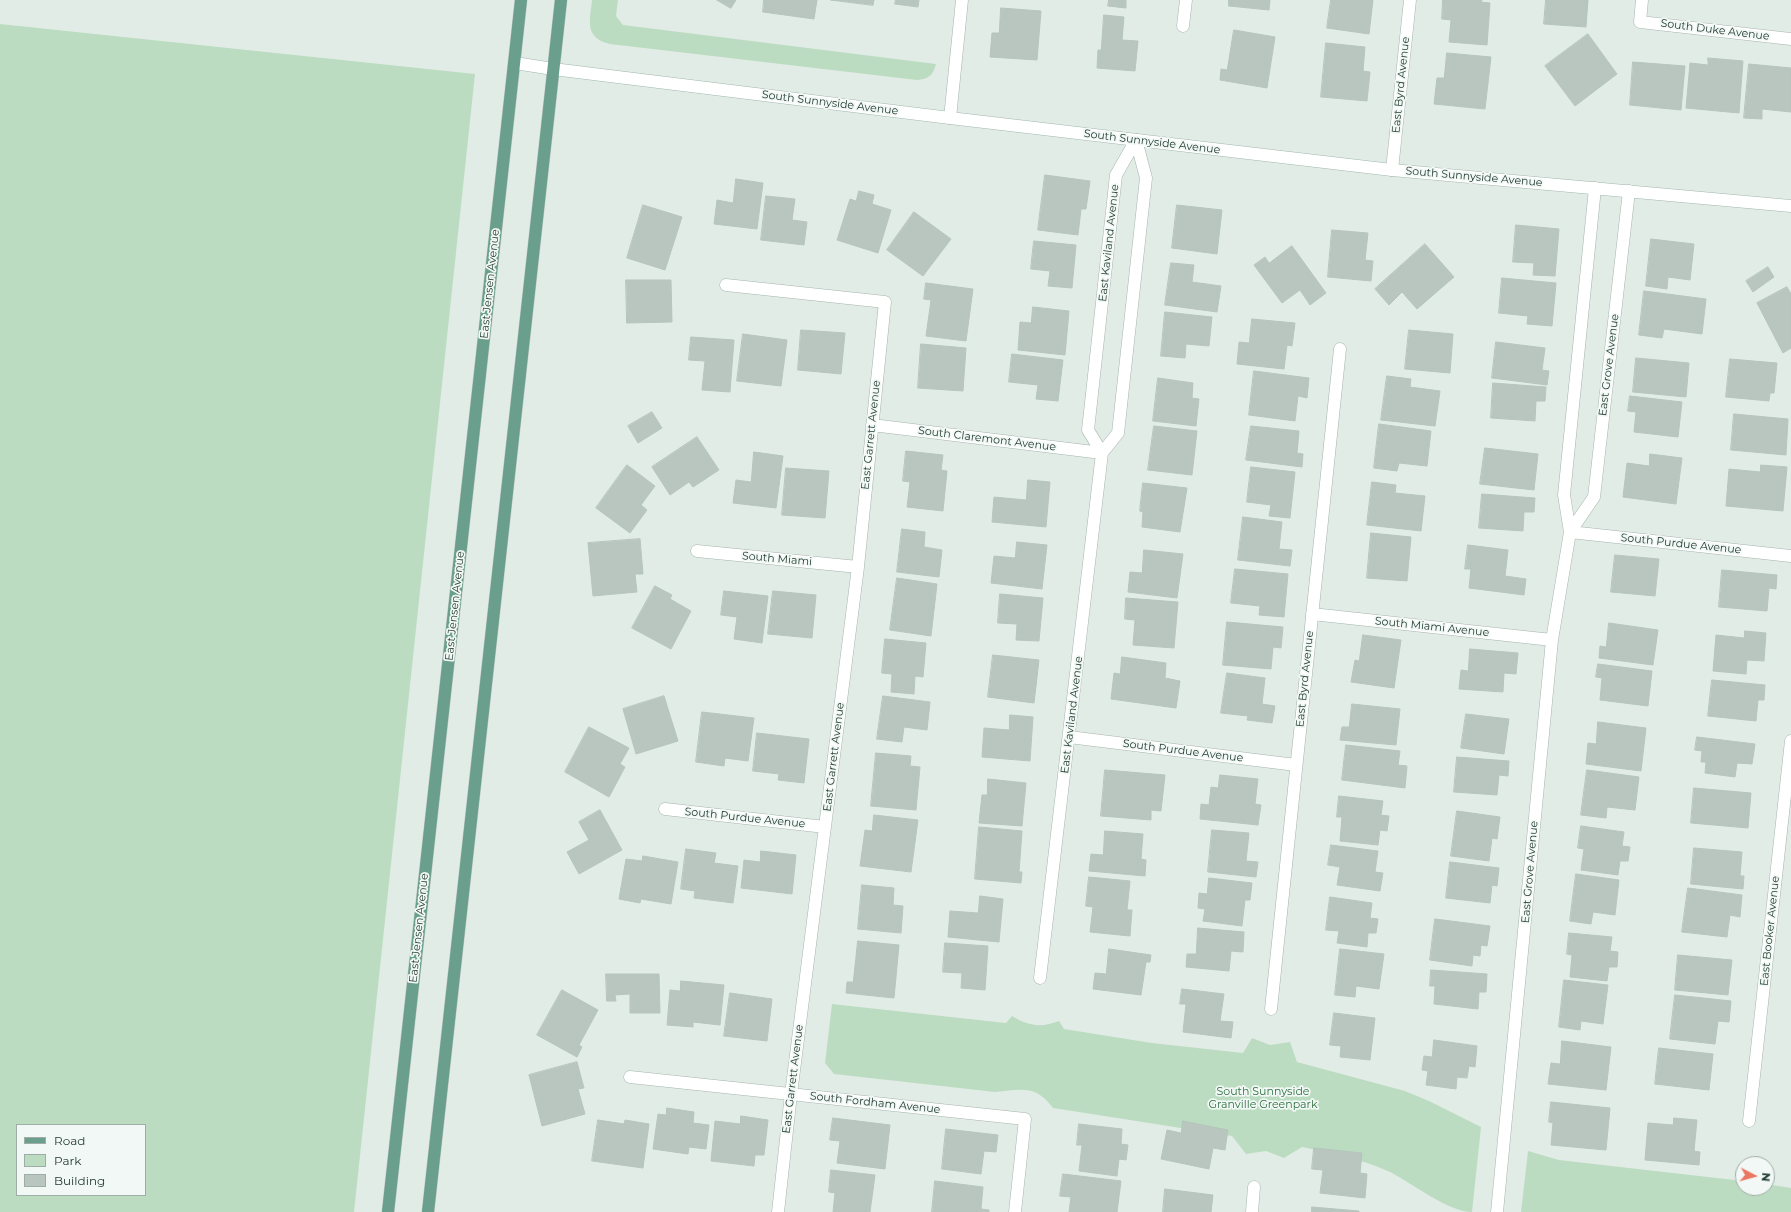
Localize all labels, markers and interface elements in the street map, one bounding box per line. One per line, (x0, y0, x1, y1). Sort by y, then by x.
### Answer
street label: South Duke Avenue (1660, 17, 1770, 43)
street label: East Byrd Avenue (1389, 36, 1413, 134)
street label: South Sunnyside Avenue (761, 88, 899, 118)
street label: South Sunnyside Avenue (1083, 127, 1221, 157)
street label: South Sunnyside Avenue (1405, 164, 1543, 190)
street label: East Kaviland Avenue (1096, 184, 1122, 302)
street label: East Jensen Avenue (478, 229, 502, 339)
street label: East Grove Avenue (1596, 313, 1622, 417)
street label: East Garrett Avenue (859, 380, 883, 490)
street label: South Claremont Avenue (917, 424, 1057, 454)
street label: South Purdue Avenue (1620, 531, 1742, 557)
street label: South Miami (741, 549, 813, 569)
street label: East Jensen Avenue (443, 551, 467, 661)
street label: South Miami Avenue (1374, 614, 1490, 640)
street label: East Byrd Avenue (1293, 630, 1317, 728)
street label: East Kaviland Avenue (1058, 656, 1086, 774)
street label: East Garrett Avenue (821, 702, 847, 812)
street label: South Purdue Avenue (1122, 737, 1244, 765)
street label: South Purdue Avenue (684, 805, 806, 831)
street label: East Grove Avenue (1519, 820, 1541, 924)
street label: East Jensen Avenue (407, 873, 431, 983)
street label: East Booker Avenue (1758, 875, 1782, 987)
street label: East Garrett Avenue (780, 1024, 806, 1134)
park label: South Sunnyside Granville Greenpark (1209, 1085, 1317, 1111)
street label: South Fordham Avenue (809, 1090, 941, 1116)
legend (16, 1124, 146, 1196)
text: Road (54, 1133, 85, 1148)
text: Park (54, 1153, 81, 1168)
north arrow (1735, 1156, 1775, 1196)
text: N (1759, 1172, 1773, 1182)
text: Building (54, 1173, 105, 1188)

